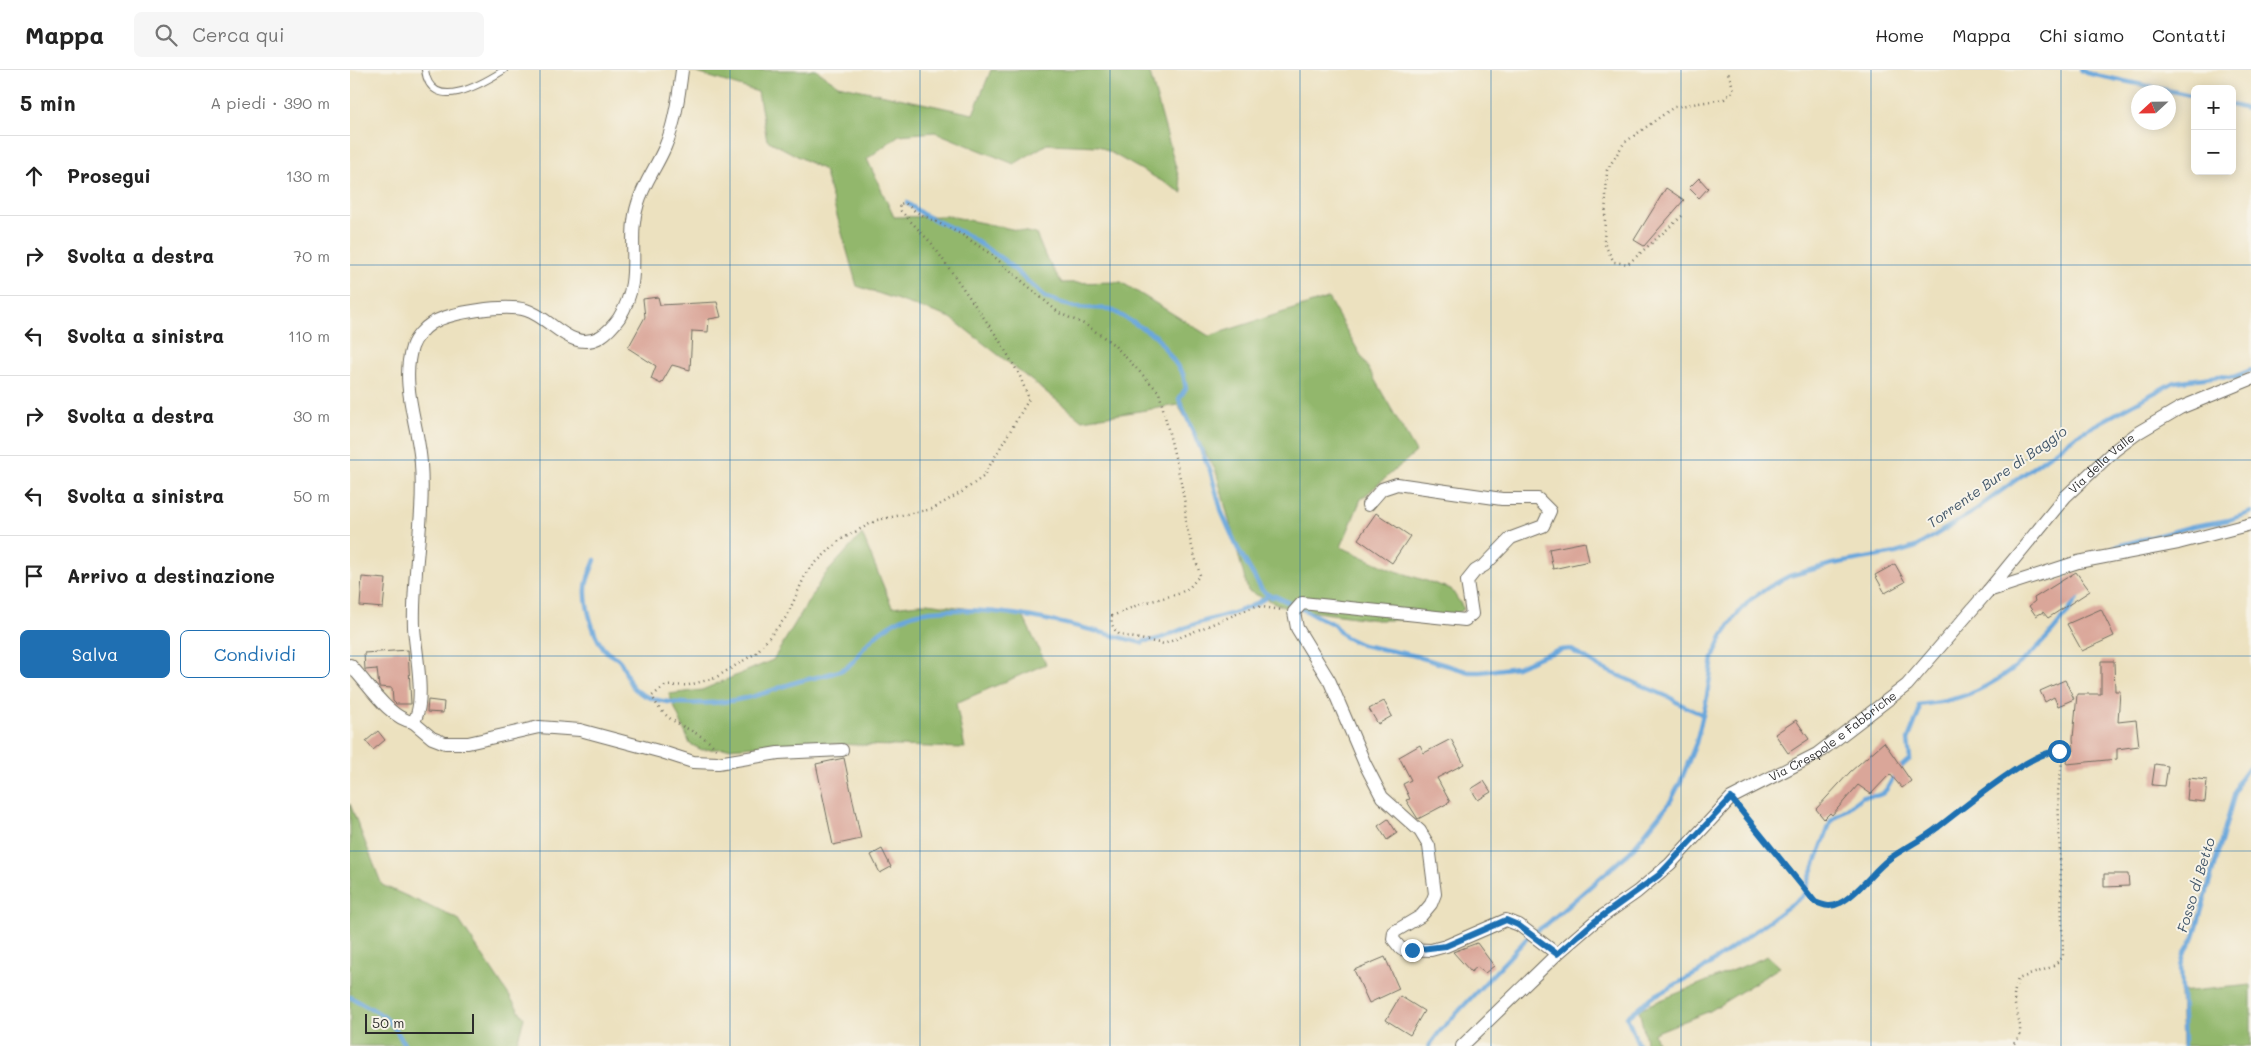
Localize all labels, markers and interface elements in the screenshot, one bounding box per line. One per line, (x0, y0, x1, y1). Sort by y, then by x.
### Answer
search box (134, 12, 484, 57)
text: Mappa (25, 19, 104, 50)
icon: search (152, 21, 180, 49)
text: Cerca qui (192, 22, 284, 47)
text: Home (1875, 23, 1924, 47)
text: Mappa (1952, 23, 2011, 47)
text: Chi siamo (2039, 23, 2124, 47)
text: Contatti (2152, 23, 2226, 47)
north arrow (2131, 85, 2176, 130)
map controls (2191, 85, 2236, 175)
button: + (2191, 85, 2236, 130)
text: 5 min (20, 89, 76, 116)
text: A piedi · 390 m (210, 92, 330, 113)
button: − (2191, 130, 2236, 175)
icon: ahead (20, 162, 48, 190)
text: Prosegui (67, 163, 151, 188)
text: 130 m (286, 165, 330, 186)
icon: right (20, 242, 48, 270)
text: Svolta a destra (67, 243, 214, 268)
text: 70 m (293, 245, 330, 266)
icon: left (20, 322, 48, 350)
text: Svolta a sinistra (67, 323, 224, 348)
text: 110 m (288, 325, 330, 346)
icon: right (20, 402, 48, 430)
text: Svolta a destra (67, 403, 214, 428)
text: 30 m (293, 405, 330, 426)
water label: Torrente Bure di Baggio (1923, 421, 2070, 532)
street label: Via della Valle (2064, 429, 2138, 497)
icon: left (20, 482, 48, 510)
text: Svolta a sinistra (67, 483, 224, 508)
text: 50 m (293, 485, 330, 506)
icon: arrive (20, 562, 48, 590)
text: Arrivo a destinazione (67, 563, 275, 588)
button: Salva (20, 630, 170, 678)
button: Condividi (180, 630, 330, 678)
street label: Via Crespole e Fabbriche (1766, 687, 1899, 784)
route start (2048, 740, 2071, 763)
water label: Fosso di Betto (2172, 835, 2219, 935)
route end (1401, 939, 1424, 962)
scale bar (365, 1011, 474, 1034)
text: 50 m (372, 1013, 404, 1032)

